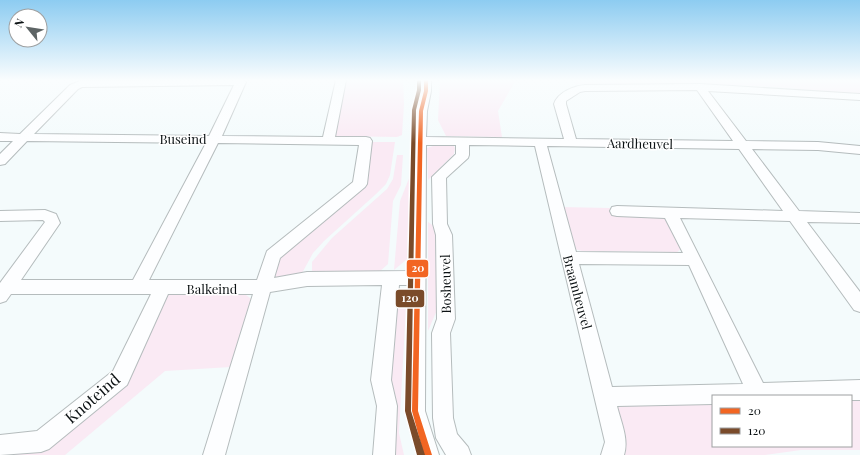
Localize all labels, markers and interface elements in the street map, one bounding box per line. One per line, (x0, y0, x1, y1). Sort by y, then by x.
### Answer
north arrow (8, 8, 48, 48)
text: N (10, 16, 27, 30)
street label: Buseind (159, 130, 207, 147)
street label: Aardheuvel (606, 134, 673, 152)
street label: Braamheuvel (560, 253, 596, 331)
street label: Bosheuvel (436, 254, 454, 314)
line badge: 20 (406, 259, 429, 278)
text: 20 (412, 260, 424, 275)
street label: Balkeind (187, 280, 238, 297)
line badge: 120 (395, 289, 425, 308)
text: 120 (401, 290, 419, 305)
street label: Knoteind (60, 368, 124, 428)
legend (712, 395, 852, 447)
text: 20 (748, 402, 761, 418)
text: 120 (748, 422, 765, 438)

